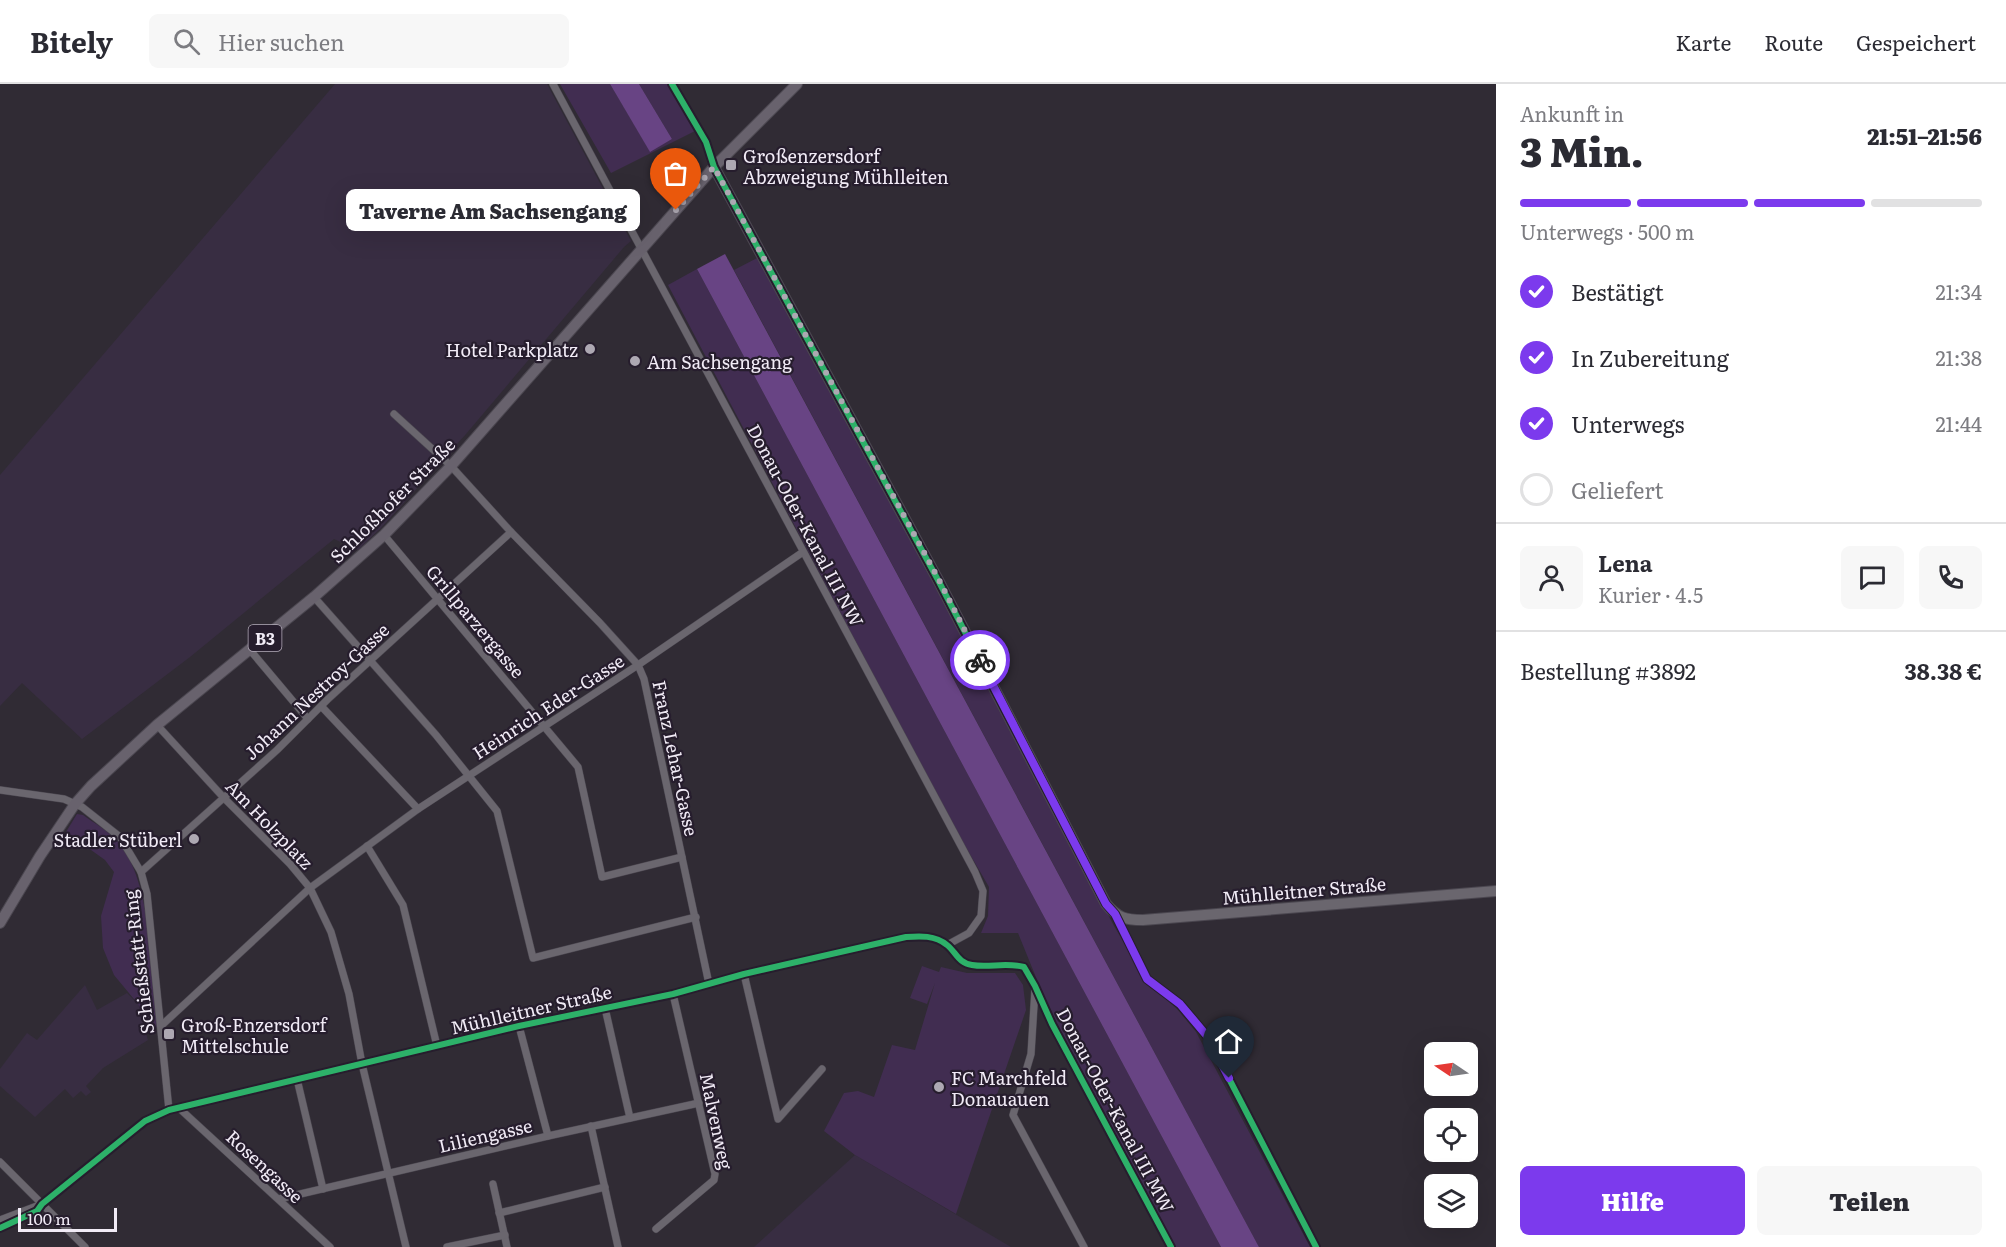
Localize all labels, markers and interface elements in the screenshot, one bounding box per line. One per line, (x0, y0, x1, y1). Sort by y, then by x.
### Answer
search box (149, 14, 569, 68)
text: Bitely (30, 20, 113, 62)
icon: search (170, 25, 203, 58)
text: Hier suchen (218, 25, 345, 58)
text: Karte (1675, 26, 1731, 57)
text: Route (1764, 26, 1823, 57)
text: Gespeichert (1856, 26, 1976, 57)
text: Ankunft in (1520, 98, 1624, 128)
text: 21:51–21:56 (1867, 119, 1982, 152)
text: 3 Min. (1520, 121, 1643, 179)
place label: Großenzersdorf Abzweigung Mühlleiten (743, 142, 949, 190)
pin (650, 148, 701, 210)
icon: bag (659, 157, 692, 190)
marker: Großenzersdorf Abzweigung Mühlleiten (724, 158, 738, 172)
callout: Taverne Am Sachsengang (346, 189, 640, 231)
text: Taverne Am Sachsengang (359, 195, 627, 225)
text: Unterwegs · 500 m (1520, 216, 1695, 246)
icon: check (1520, 275, 1553, 308)
text: Bestätigt (1571, 275, 1664, 308)
text: 21:34 (1936, 276, 1982, 306)
place label: Hotel Parkplatz (446, 336, 578, 363)
icon: check (1520, 341, 1553, 374)
text: In Zubereitung (1571, 341, 1729, 374)
marker: Hotel Parkplatz (583, 342, 597, 356)
text: 21:38 (1935, 342, 1982, 372)
place label: Am Sachsengang (647, 348, 793, 375)
marker: Am Sachsengang (628, 354, 642, 368)
icon: check (1520, 407, 1553, 440)
text: Unterwegs (1571, 407, 1684, 440)
text: 21:44 (1935, 408, 1982, 438)
street label: Donau-Oder-Kanal III NW (741, 419, 871, 631)
street label: Schloßhofer Straße (323, 431, 461, 569)
text: Geliefert (1571, 473, 1664, 506)
button: person (1520, 546, 1583, 609)
text: Lena (1598, 546, 1653, 579)
button: chat (1841, 546, 1904, 609)
button: phone (1919, 546, 1982, 609)
street label: Grillparzergasse (420, 558, 532, 684)
text: Kurier · 4.5 (1598, 579, 1703, 609)
street label: Johann Nestroy-Gasse (237, 616, 395, 766)
road number: B3 (248, 625, 282, 651)
courier (950, 630, 1010, 690)
icon: bike (964, 644, 997, 677)
street label: Heinrich Eder-Gasse (467, 647, 629, 765)
text: Bestellung #3892 (1520, 654, 1696, 687)
text: 38.38 € (1905, 654, 1982, 687)
street label: Franz Lehar-Gasse (646, 678, 706, 838)
street label: Am Holzplatz (220, 773, 320, 875)
place label: Stadler Stüberl (54, 826, 182, 853)
marker: Stadler Stüberl (187, 832, 201, 846)
street label: Mühlleitner Straße (1221, 869, 1387, 911)
street label: Schießstatt-Ring (116, 887, 160, 1036)
street label: Mühlleitner Straße (448, 977, 614, 1041)
street label: Donau-Oder-Kanal III MW (1050, 1003, 1182, 1218)
place label: Groß-Enzersdorf Mittelschule (181, 1011, 329, 1059)
pin (1203, 1016, 1254, 1078)
icon: home (1212, 1025, 1245, 1058)
marker: Groß-Enzersdorf Mittelschule (162, 1027, 176, 1041)
north arrow (1424, 1042, 1478, 1096)
map controls (1424, 1042, 1478, 1228)
place label: FC Marchfeld Donauauen (951, 1064, 1067, 1112)
street label: Malvenweg (694, 1070, 741, 1173)
marker: FC Marchfeld Donauauen (932, 1080, 946, 1094)
button: locate (1424, 1108, 1478, 1162)
street label: Liliengasse (435, 1111, 535, 1159)
street label: Rosengasse (220, 1123, 310, 1209)
button: Hilfe (1520, 1166, 1745, 1235)
button: Teilen (1757, 1166, 1982, 1235)
button: layers (1424, 1174, 1478, 1228)
scale bar (18, 1205, 117, 1232)
text: 100 m (27, 1206, 71, 1230)

